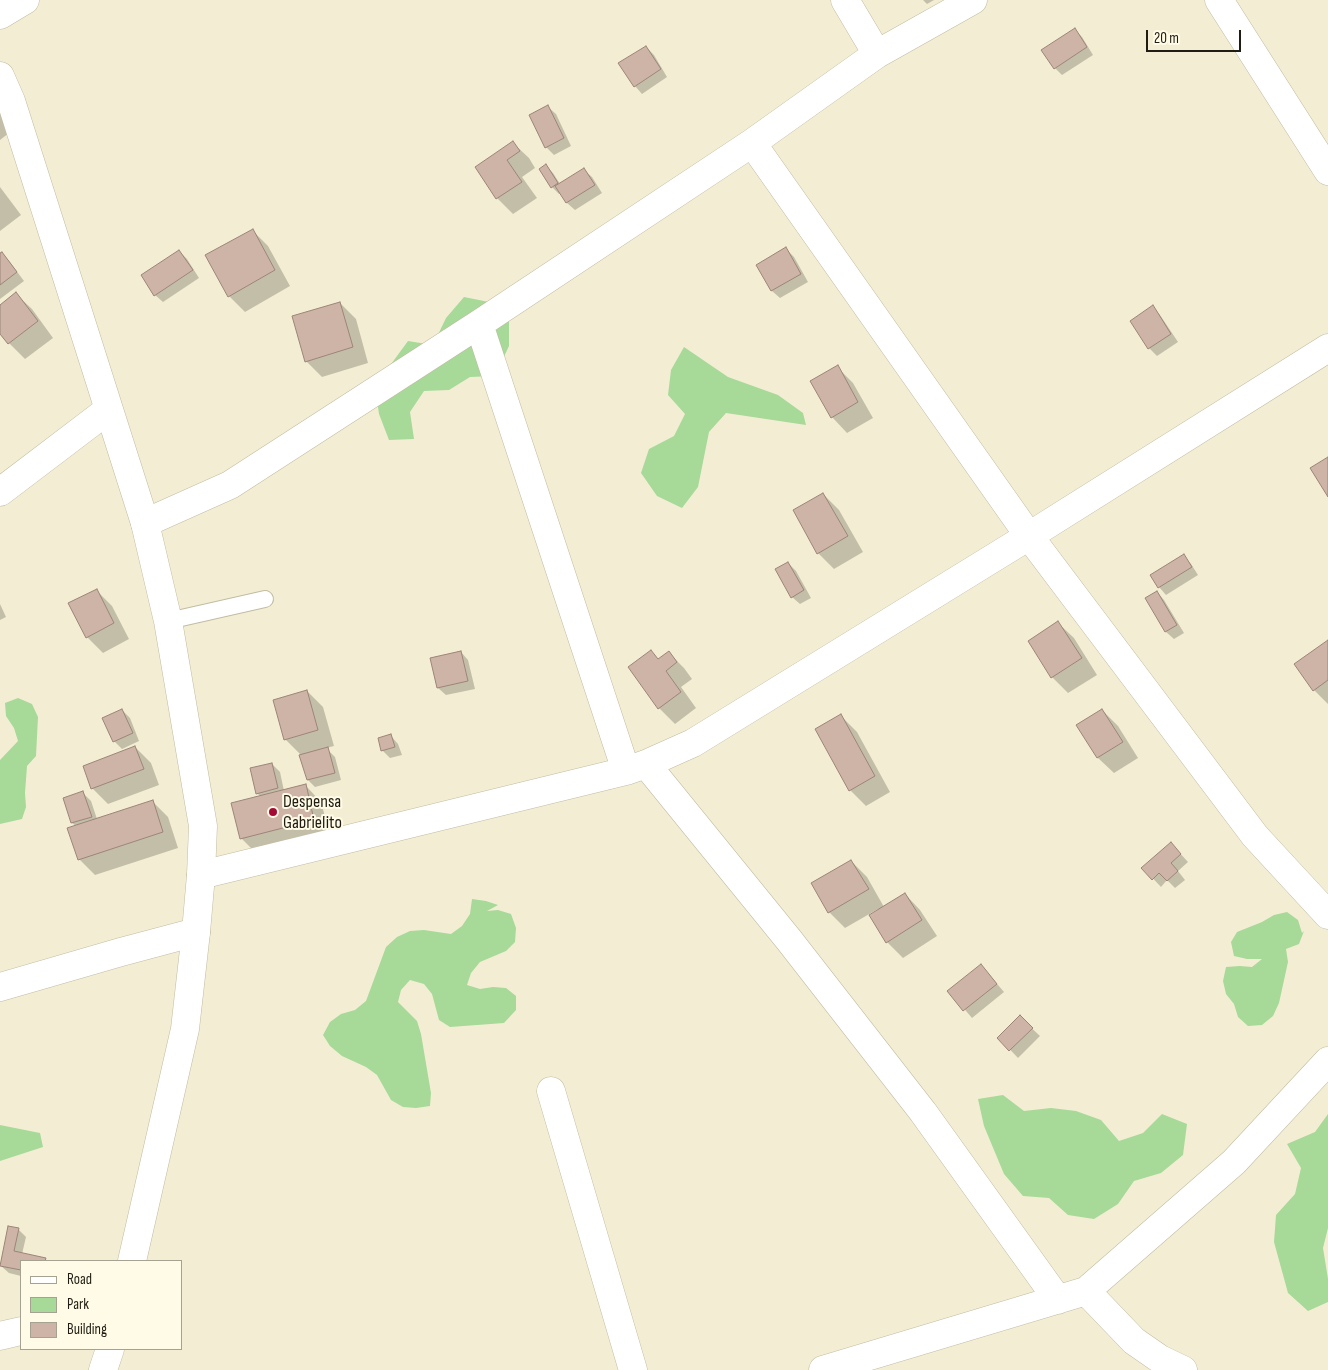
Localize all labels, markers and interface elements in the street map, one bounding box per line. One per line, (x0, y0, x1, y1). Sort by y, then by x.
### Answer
scale bar (1148, 20, 1243, 52)
text: 20 m (1154, 29, 1179, 48)
place label: Despensa Gabrielito (283, 791, 342, 834)
marker: Despensa Gabrielito (267, 806, 279, 818)
legend (20, 1260, 182, 1350)
text: Road (67, 1270, 92, 1289)
text: Park (67, 1295, 89, 1314)
text: Building (67, 1320, 107, 1339)

